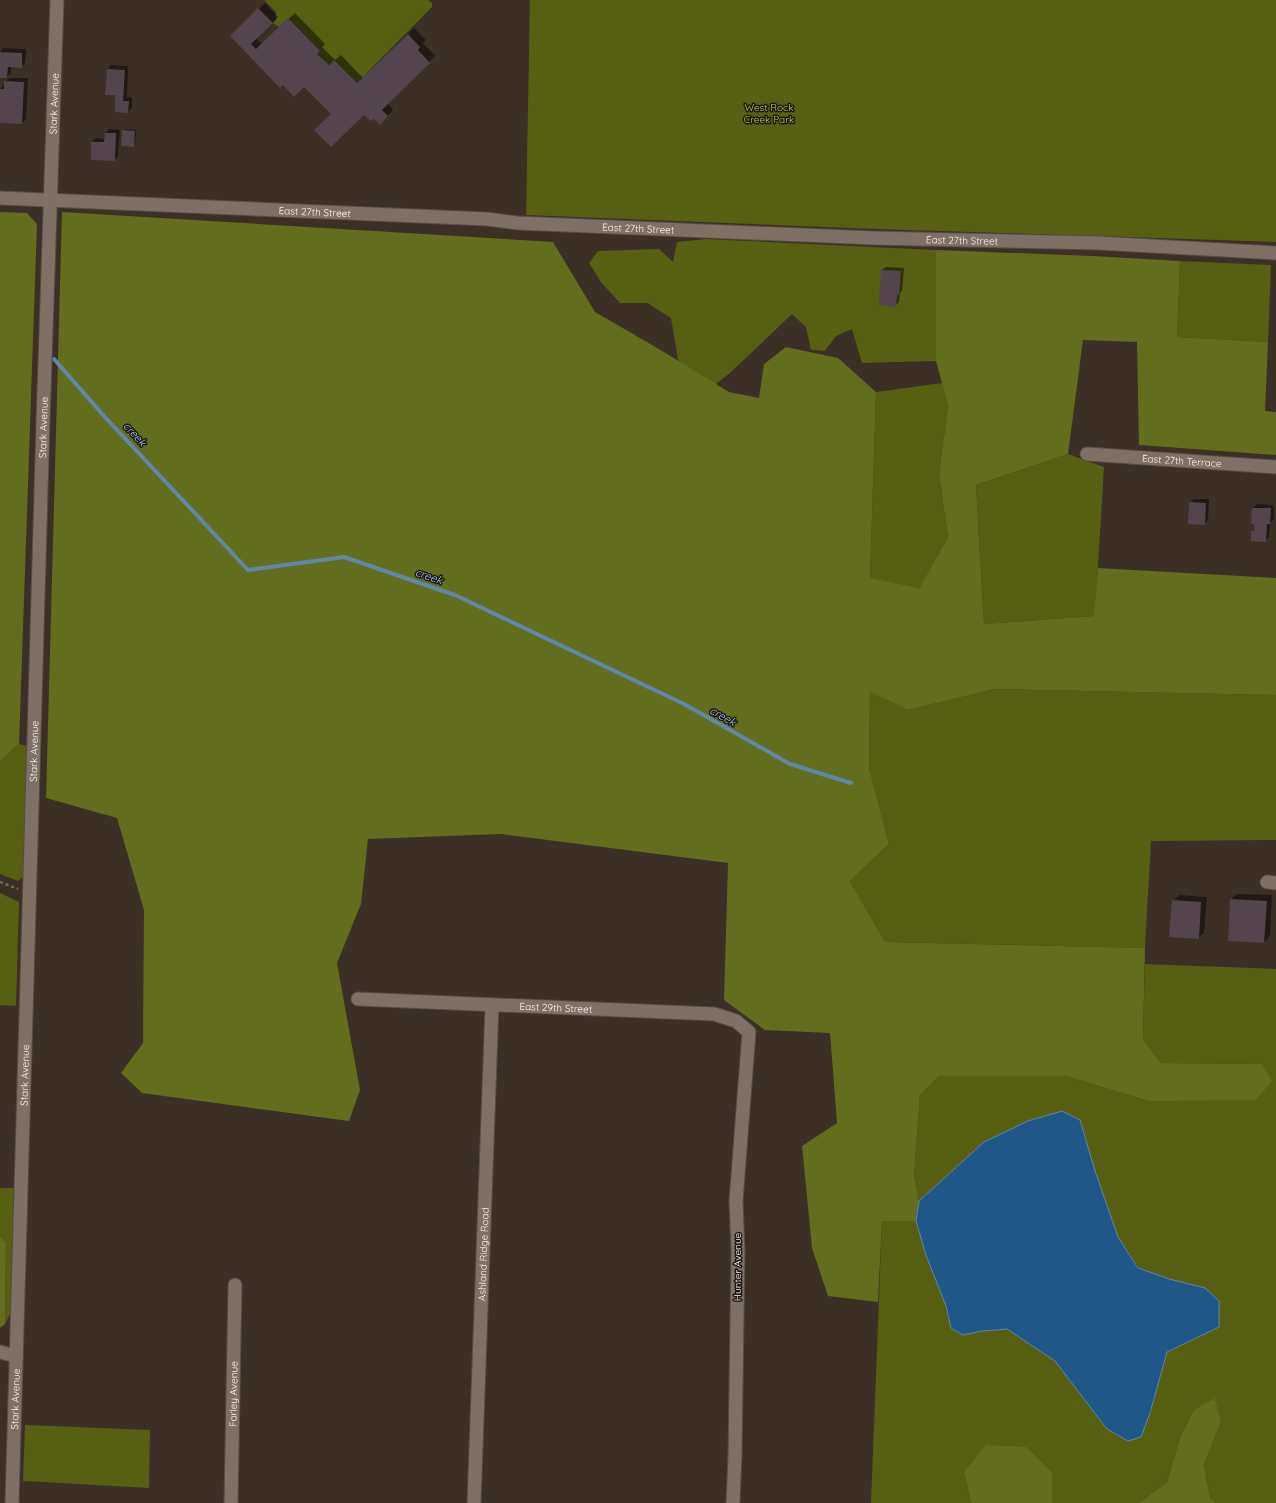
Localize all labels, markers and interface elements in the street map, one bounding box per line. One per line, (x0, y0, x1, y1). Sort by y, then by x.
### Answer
street label: Stark Avenue (47, 72, 62, 134)
park label: West Rock Creek Park (744, 101, 794, 126)
street label: East 27th Street (278, 204, 352, 220)
street label: East 27th Street (602, 221, 675, 237)
street label: East 27th Street (926, 233, 999, 248)
street label: Stark Avenue (36, 396, 51, 458)
water label: creek (120, 419, 150, 450)
street label: East 27th Terrace (1141, 452, 1222, 470)
water label: creek (413, 565, 446, 588)
water label: creek (707, 703, 740, 729)
street label: Stark Avenue (27, 720, 41, 782)
street label: East 29th Street (519, 1000, 593, 1016)
street label: Stark Avenue (17, 1044, 32, 1106)
street label: Ashland Ridge Road (475, 1207, 492, 1301)
street label: Hunter Avenue (731, 1232, 744, 1301)
street label: Farley Avenue (226, 1361, 241, 1427)
street label: Stark Avenue (8, 1368, 23, 1430)

